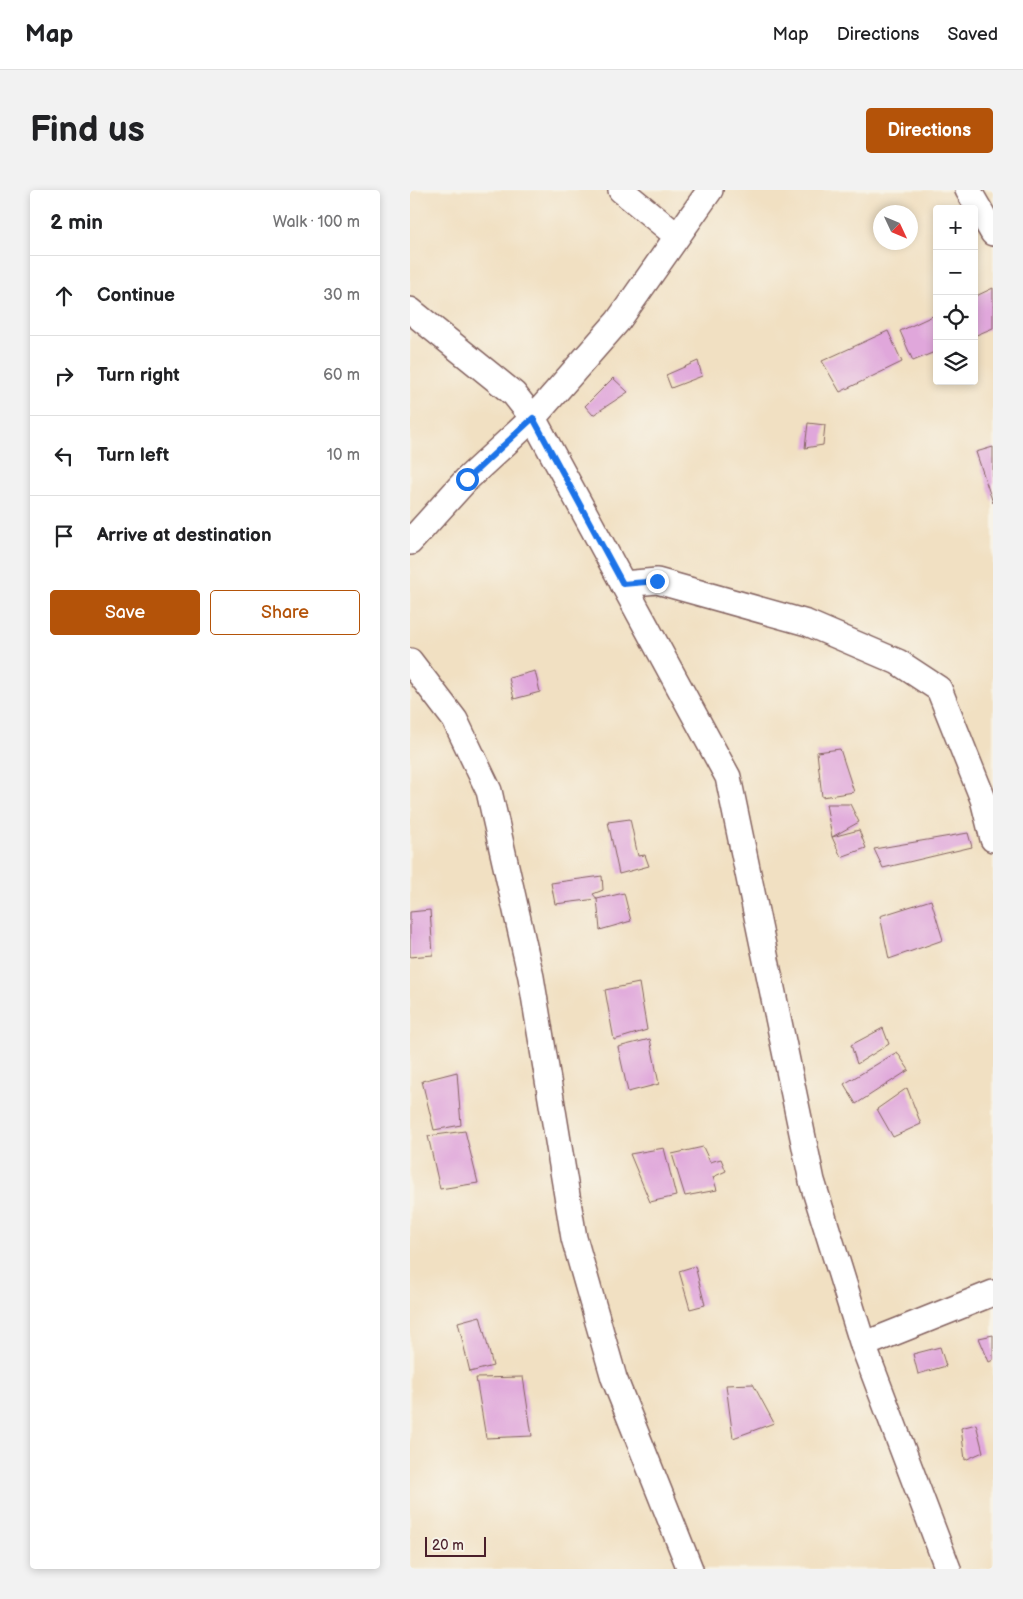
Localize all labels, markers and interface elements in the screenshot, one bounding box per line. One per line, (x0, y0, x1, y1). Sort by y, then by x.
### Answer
text: Map (25, 20, 73, 49)
text: Map (773, 24, 809, 45)
text: Directions (837, 24, 919, 45)
text: Saved (947, 24, 998, 45)
button: Directions (866, 108, 993, 153)
text: Find us (30, 109, 145, 152)
north arrow (873, 205, 918, 250)
map controls (933, 205, 978, 385)
button: + (933, 205, 978, 250)
text: 2 min (50, 210, 103, 235)
text: Walk · 100 m (273, 213, 360, 232)
button: − (933, 250, 978, 295)
icon: ahead (50, 282, 78, 310)
text: Continue (97, 284, 175, 307)
text: 30 m (323, 286, 360, 305)
button: locate (933, 295, 978, 340)
button: layers (933, 340, 978, 385)
icon: right (50, 362, 78, 390)
text: Turn right (97, 364, 180, 387)
text: 60 m (323, 366, 360, 385)
icon: left (50, 442, 78, 470)
text: Turn left (97, 444, 169, 467)
text: 10 m (327, 446, 360, 465)
route start (456, 468, 479, 491)
icon: arrive (50, 522, 78, 550)
text: Arrive at destination (97, 524, 272, 547)
route end (646, 570, 669, 593)
button: Save (50, 590, 200, 635)
button: Share (210, 590, 360, 635)
scale bar (425, 1534, 486, 1557)
text: 20 m (432, 1537, 464, 1554)

